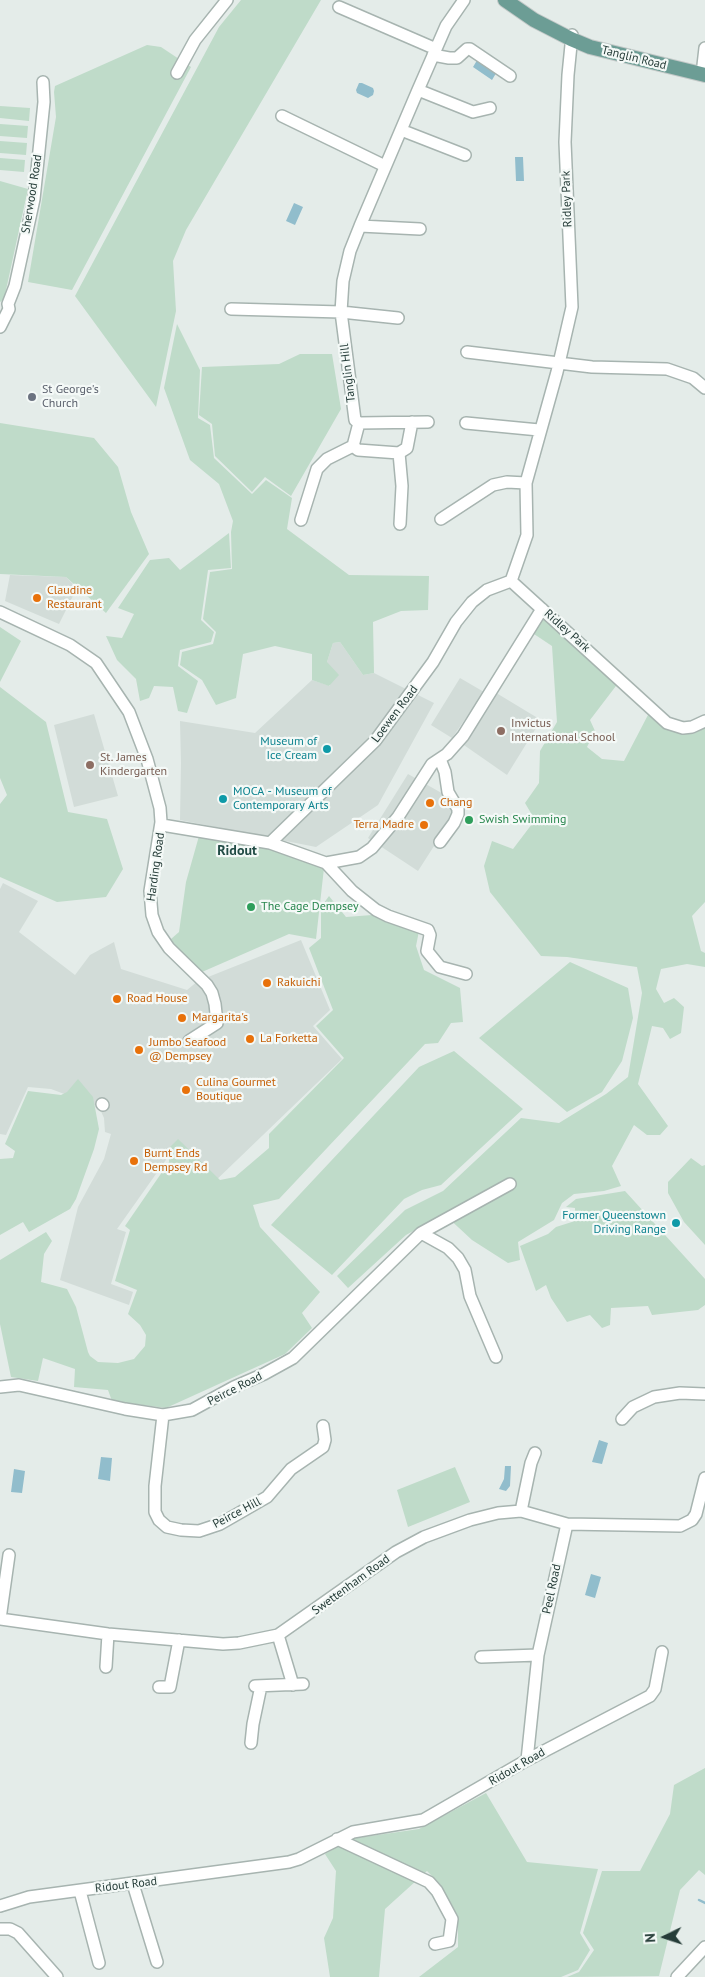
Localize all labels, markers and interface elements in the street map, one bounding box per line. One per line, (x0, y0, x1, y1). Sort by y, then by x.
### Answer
street label: Tanglin Road (600, 43, 668, 73)
street label: Sherwood Road (19, 154, 45, 234)
street label: Ridley Park (559, 170, 575, 228)
street label: Tanglin Hill (337, 343, 359, 403)
place label: St George's Church (42, 383, 99, 411)
marker: St George's Church (26, 391, 38, 403)
place label: Claudine Restaurant (47, 584, 102, 612)
marker: Claudine Restaurant (31, 592, 43, 604)
street label: Ridley Park (541, 607, 593, 655)
street label: Loewen Road (369, 683, 421, 745)
place label: Invictus International School (511, 717, 615, 745)
marker: Invictus International School (495, 725, 507, 737)
place label: Museum of Ice Cream (260, 735, 317, 763)
marker: Museum of Ice Cream (321, 743, 333, 755)
place label: St. James Kindergarten (100, 751, 167, 779)
marker: St. James Kindergarten (84, 759, 96, 771)
place label: MOCA - Museum of Contemporary Arts (233, 785, 332, 813)
marker: MOCA - Museum of Contemporary Arts (217, 793, 229, 805)
place label: Chang (440, 796, 472, 810)
marker: Chang (424, 797, 436, 809)
place label: Swish Swimming (479, 813, 566, 827)
marker: Swish Swimming (463, 814, 475, 826)
place label: Terra Madre (353, 818, 414, 832)
marker: Terra Madre (418, 819, 430, 831)
street label: Harding Road (144, 832, 168, 902)
district label: Ridout (217, 843, 257, 859)
place label: The Cage Dempsey (261, 900, 359, 914)
marker: The Cage Dempsey (245, 901, 257, 913)
place label: Rakuichi (277, 976, 321, 990)
marker: Rakuichi (261, 977, 273, 989)
place label: Road House (127, 992, 188, 1006)
marker: Road House (111, 993, 123, 1005)
place label: Margarita's (192, 1011, 248, 1025)
marker: Margarita's (176, 1012, 188, 1024)
place label: La Forketta (260, 1032, 318, 1046)
marker: La Forketta (244, 1033, 256, 1045)
place label: Jumbo Seafood @ Dempsey (149, 1036, 226, 1064)
marker: Jumbo Seafood @ Dempsey (133, 1044, 145, 1056)
place label: Culina Gourmet Boutique (196, 1076, 276, 1104)
marker: Culina Gourmet Boutique (180, 1084, 192, 1096)
place label: Burnt Ends Dempsey Rd (144, 1147, 207, 1175)
marker: Burnt Ends Dempsey Rd (128, 1155, 140, 1167)
place label: Former Queenstown Driving Range (562, 1209, 666, 1237)
marker: Former Queenstown Driving Range (670, 1217, 682, 1229)
street label: Peirce Road (205, 1369, 265, 1409)
street label: Peirce Hill (210, 1494, 264, 1532)
street label: Swettenham Road (309, 1552, 393, 1618)
street label: Peel Road (540, 1563, 564, 1615)
street label: Ridout Road (486, 1745, 548, 1789)
street label: Ridout Road (94, 1874, 158, 1896)
north arrow (640, 1912, 690, 1962)
text: N (641, 1933, 659, 1943)

